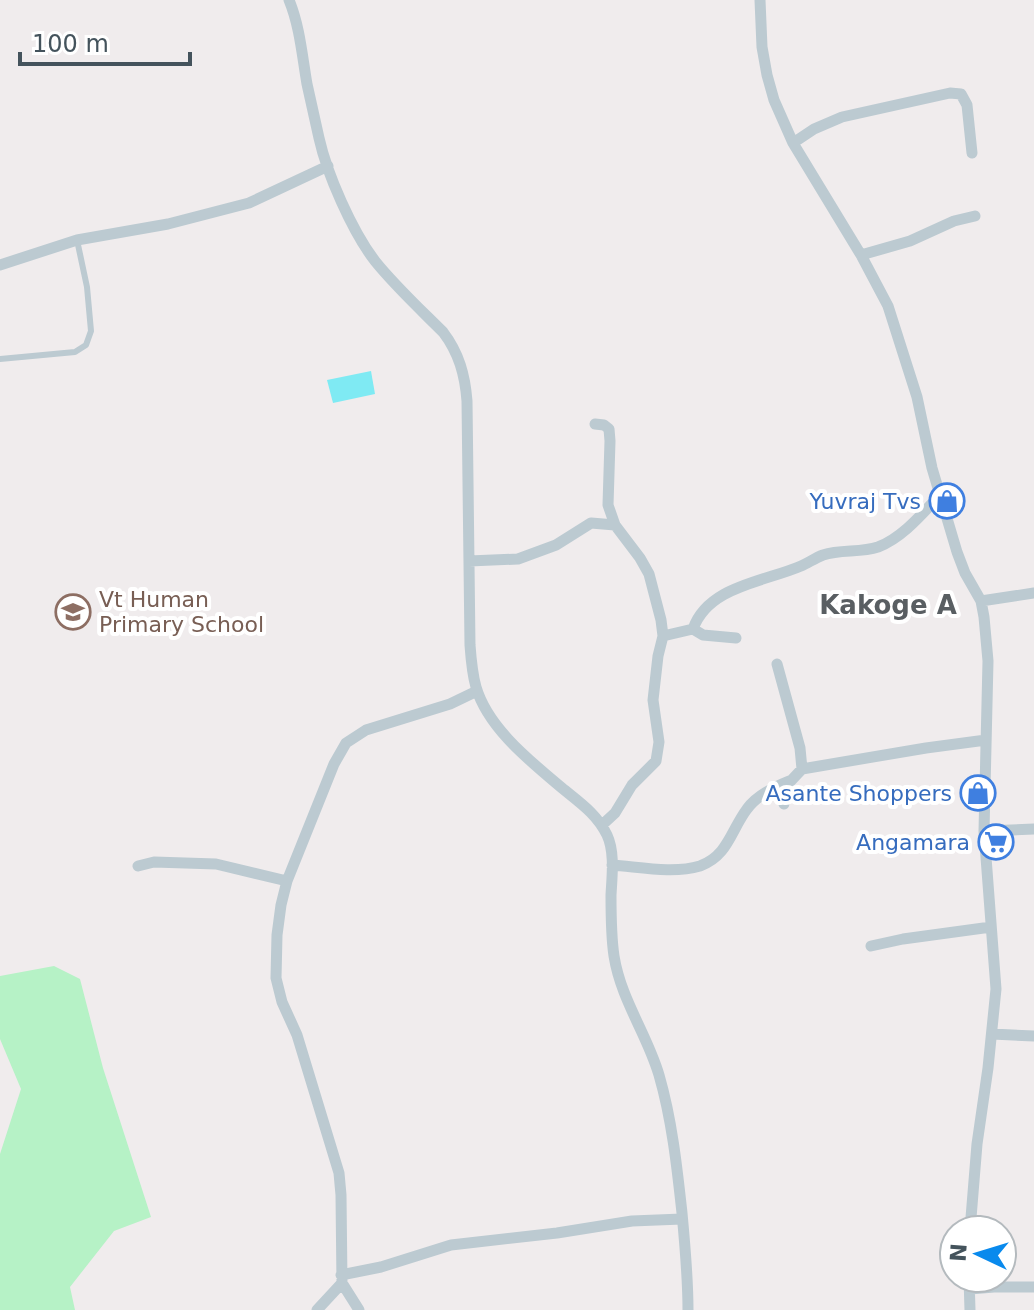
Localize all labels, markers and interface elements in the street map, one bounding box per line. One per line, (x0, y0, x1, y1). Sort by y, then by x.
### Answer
scale bar (20, 16, 190, 66)
text: 100 m (32, 30, 109, 58)
shop icon: Yuvraj Tvs (928, 482, 966, 520)
place label: Yuvraj Tvs (809, 489, 921, 514)
place label: Vt Human Primary School (99, 587, 264, 637)
district label: Kakoge A (819, 590, 957, 620)
school or university icon: Vt Human Primary School (54, 593, 92, 631)
shop icon: Asante Shoppers (959, 774, 997, 812)
place label: Asante Shoppers (766, 781, 952, 806)
supermarket icon: Angamara (977, 823, 1015, 861)
place label: Angamara (856, 830, 970, 855)
north arrow (938, 1214, 1018, 1294)
text: N (945, 1243, 972, 1263)

